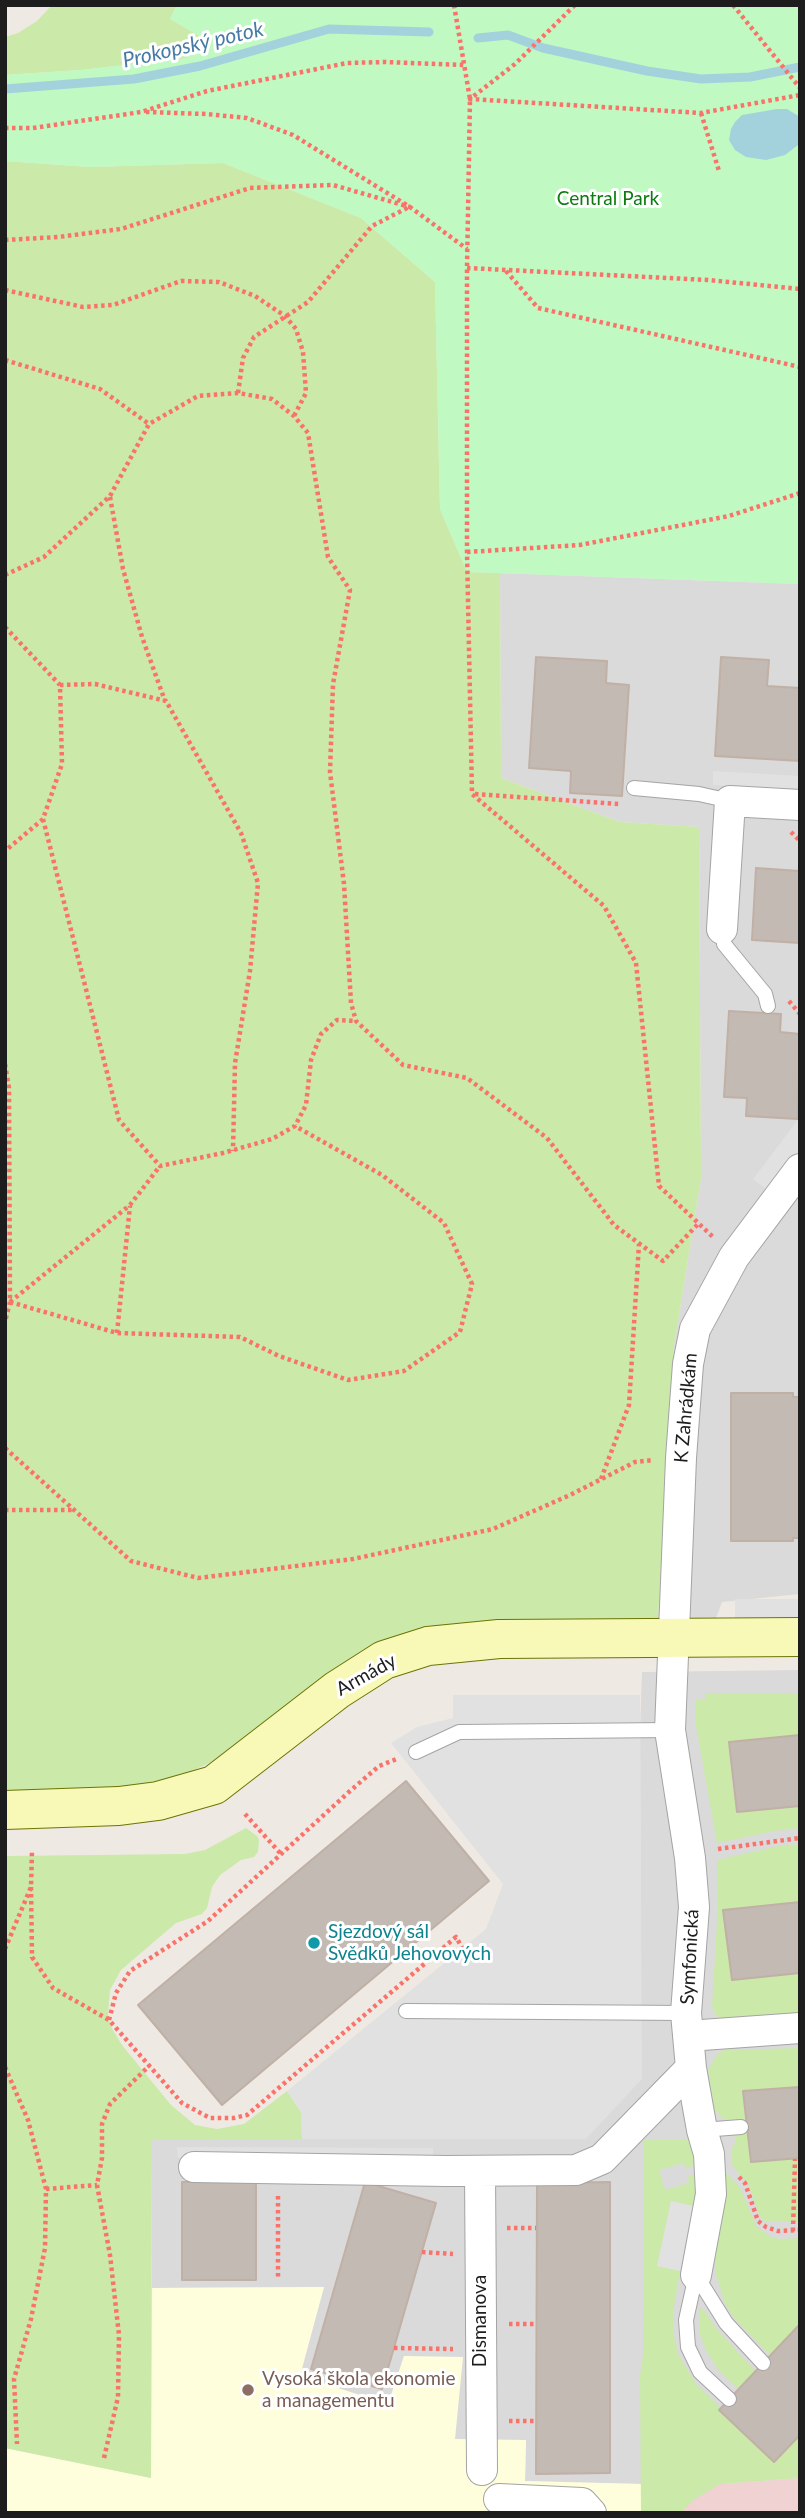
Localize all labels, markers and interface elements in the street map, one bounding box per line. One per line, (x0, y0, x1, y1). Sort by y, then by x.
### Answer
water label: Prokopský potok (120, 17, 266, 73)
park label: Central Park (557, 188, 659, 210)
street label: K Zahrádkám (670, 1352, 702, 1464)
street label: Armády (332, 1649, 400, 1701)
street label: Symfonická (676, 1909, 704, 2005)
place label: Sjezdový sál Svědků Jehovových (328, 1921, 491, 1965)
marker: Sjezdový sál Svědků Jehovových (306, 1935, 322, 1951)
street label: Dismanova (469, 2275, 491, 2367)
place label: Vysoká škola ekonomie a managementu (262, 2368, 455, 2412)
marker: Vysoká škola ekonomie a managementu (240, 2382, 256, 2398)

